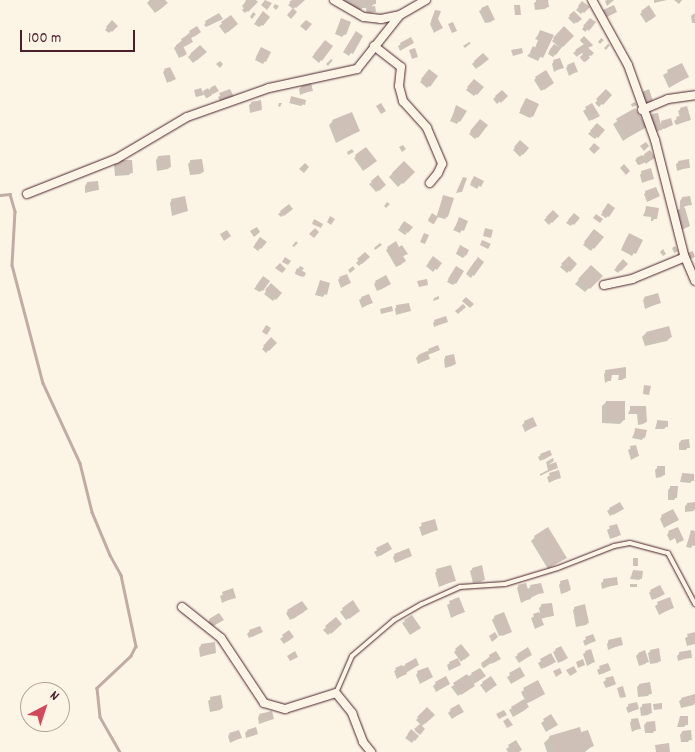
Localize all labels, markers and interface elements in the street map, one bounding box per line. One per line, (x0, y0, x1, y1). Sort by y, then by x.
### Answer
scale bar (22, 20, 138, 52)
text: 100 m (28, 28, 61, 50)
north arrow (20, 682, 70, 732)
text: N (45, 686, 63, 706)

